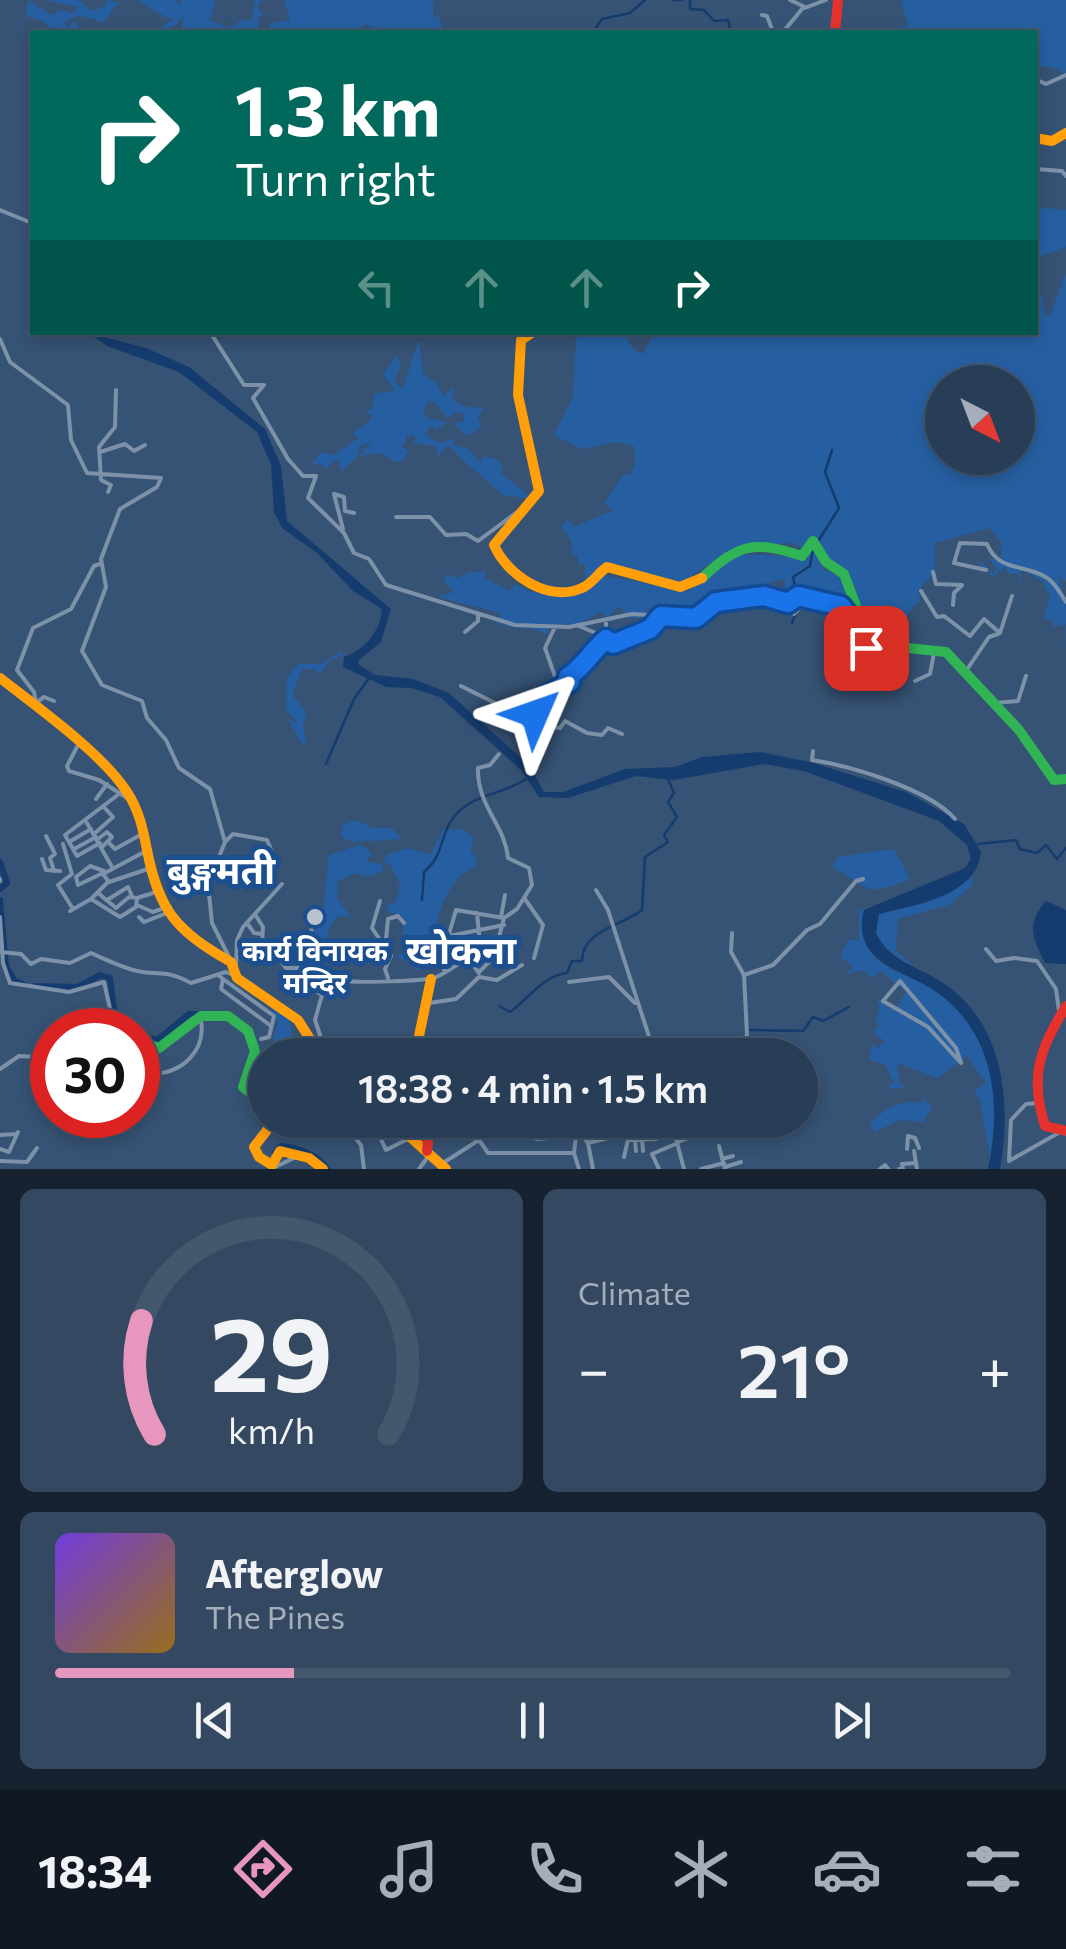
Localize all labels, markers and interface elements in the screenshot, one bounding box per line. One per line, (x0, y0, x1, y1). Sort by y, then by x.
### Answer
text: 1.3 km (235, 65, 441, 150)
icon: right (70, 70, 200, 200)
text: Turn right (235, 150, 436, 205)
icon: left (349, 260, 404, 315)
icon: ahead (454, 260, 509, 315)
icon: ahead (559, 260, 614, 315)
icon: right (664, 260, 719, 315)
north arrow (925, 365, 1035, 475)
map controls (925, 365, 1035, 475)
pin (824, 606, 909, 691)
icon: arrive (839, 621, 894, 676)
position arrow (483, 662, 587, 766)
district label: बुङ्गमती (167, 845, 276, 895)
marker: कार्य विनायक मन्दिर (304, 906, 326, 928)
district label: खोकना (406, 925, 517, 972)
place label: कार्य विनायक मन्दिर (242, 933, 389, 999)
speed limit sign: 30 (30, 1008, 160, 1138)
text: 18:38 · 4 min · 1.5 km (358, 1064, 708, 1111)
text: Climate (578, 1272, 691, 1312)
text: 29 (210, 1286, 333, 1413)
text: 21° (737, 1322, 850, 1413)
text: − (578, 1334, 609, 1401)
text: + (979, 1334, 1011, 1401)
text: km/h (228, 1408, 315, 1451)
text: Afterglow (205, 1549, 383, 1596)
text: The Pines (205, 1596, 345, 1636)
icon: previous (187, 1693, 242, 1748)
icon: pause (505, 1693, 560, 1748)
icon: next (824, 1693, 879, 1748)
icon: directions (228, 1834, 298, 1904)
icon: music (374, 1834, 444, 1904)
icon: phone (520, 1834, 590, 1904)
icon: climate (666, 1834, 736, 1904)
icon: car (812, 1834, 882, 1904)
icon: filters (958, 1834, 1028, 1904)
text: 18:34 (38, 1842, 152, 1897)

